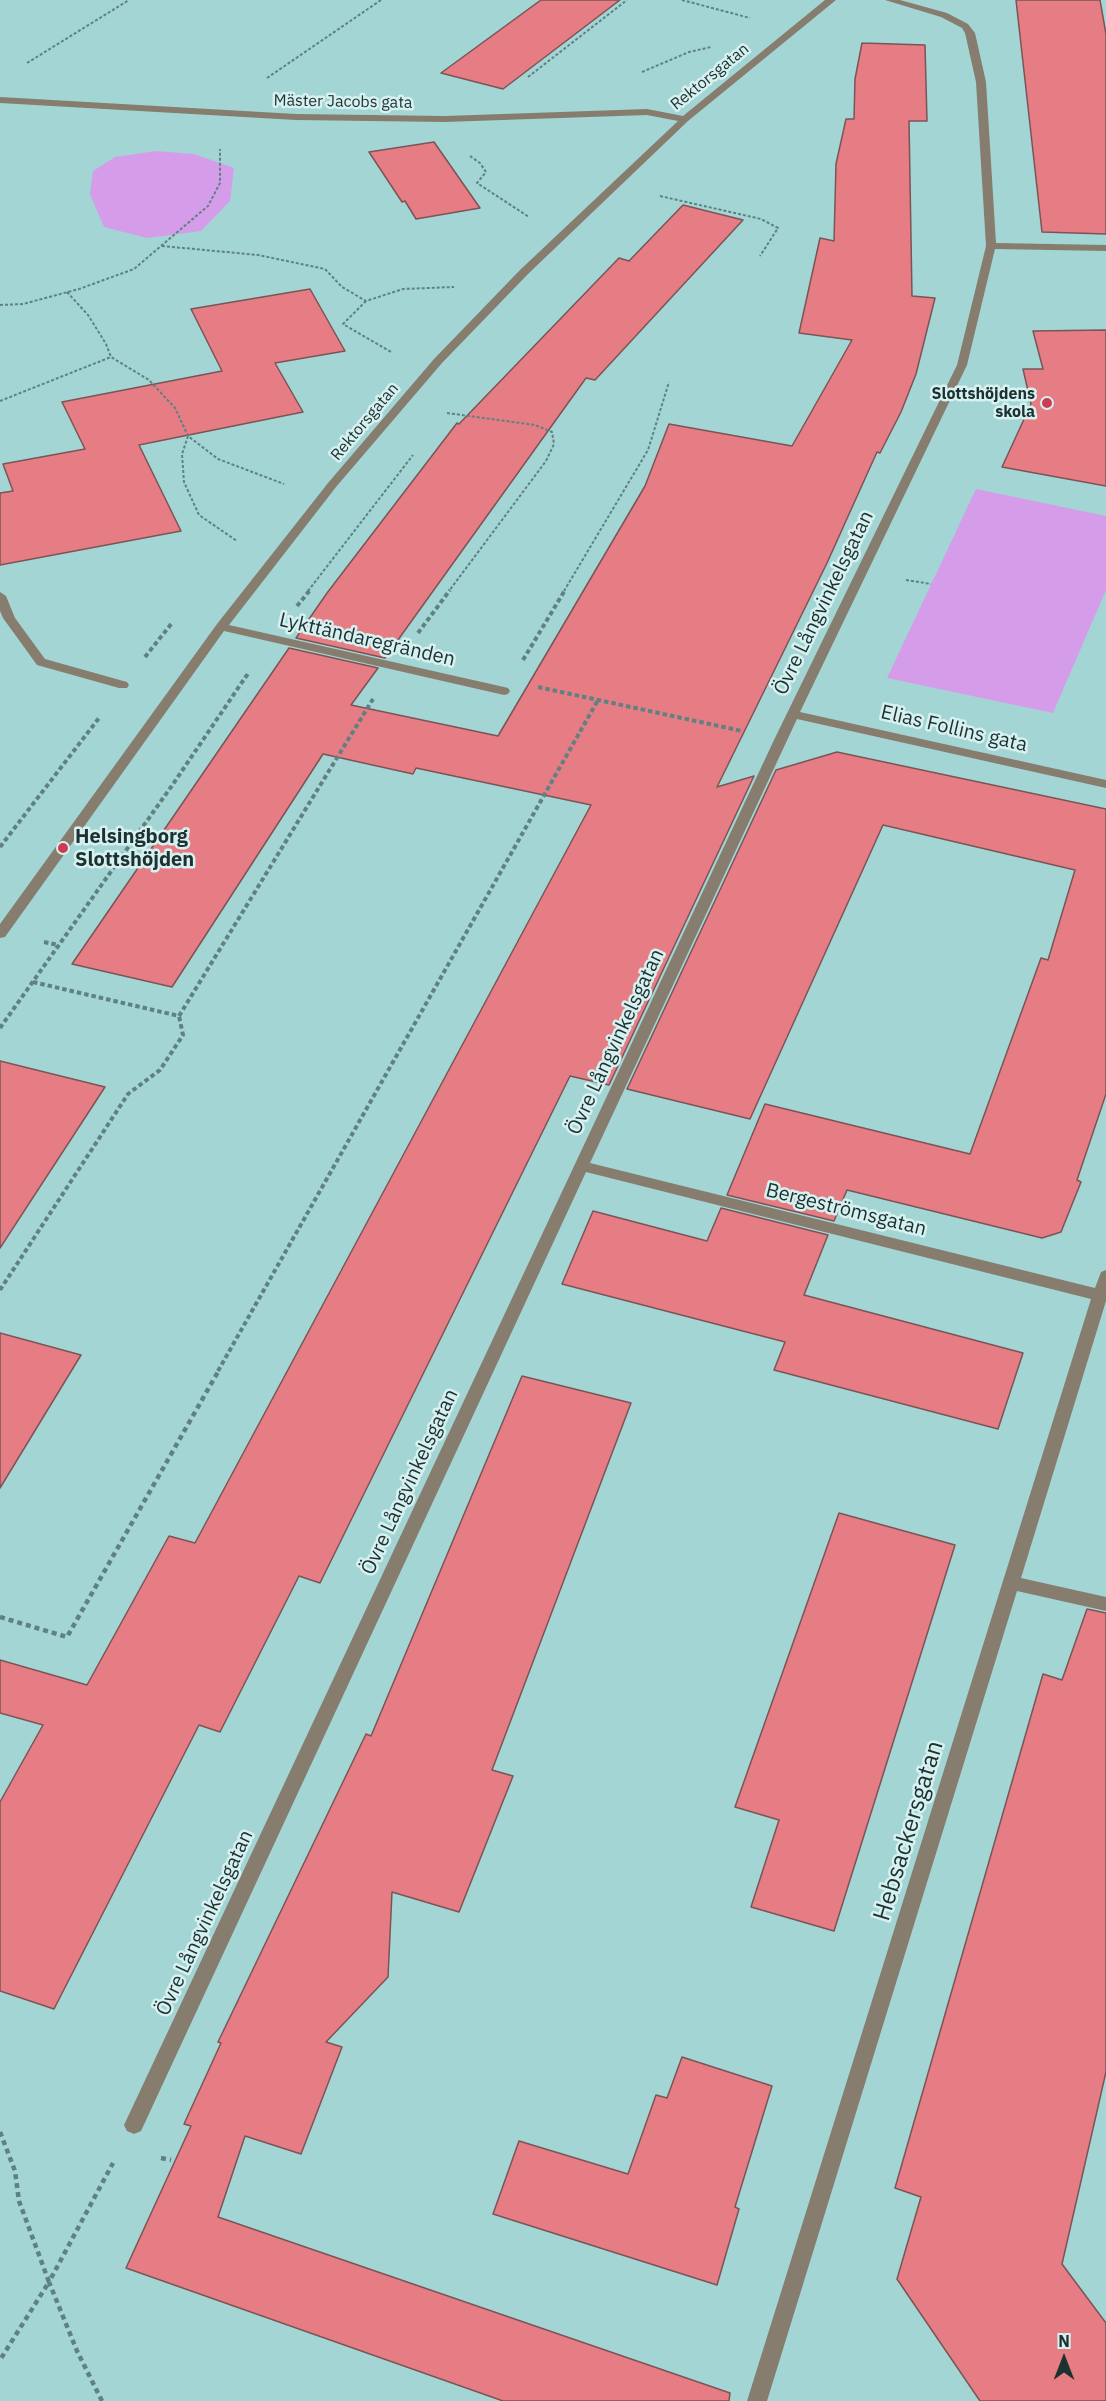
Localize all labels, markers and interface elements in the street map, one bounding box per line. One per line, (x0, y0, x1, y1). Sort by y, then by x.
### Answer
street label: Rektorsgatan (667, 40, 753, 114)
street label: Mäster Jacobs gata (273, 91, 413, 113)
street label: Rektorsgatan (327, 379, 403, 465)
place label: Slottshöjdens skola (932, 384, 1035, 422)
marker: Slottshöjdens skola (1040, 396, 1054, 410)
street label: Övre Långvinkelsgatan (769, 507, 879, 699)
street label: Lykttändaregränden (277, 608, 457, 672)
street label: Elias Follins gata (878, 700, 1030, 758)
place label: Helsingborg Slottshöjden (75, 825, 194, 872)
marker: Helsingborg Slottshöjden (56, 841, 70, 855)
street label: Övre Långvinkelsgatan (562, 945, 670, 1139)
street label: Bergeströmsgatan (763, 1178, 929, 1242)
street label: Övre Långvinkelsgatan (356, 1385, 464, 1579)
street label: Hebsackersgatan (868, 1738, 950, 1924)
street label: Övre Långvinkelsgatan (151, 1826, 259, 2020)
north arrow (1034, 2329, 1094, 2389)
text: N (1058, 2331, 1070, 2351)

